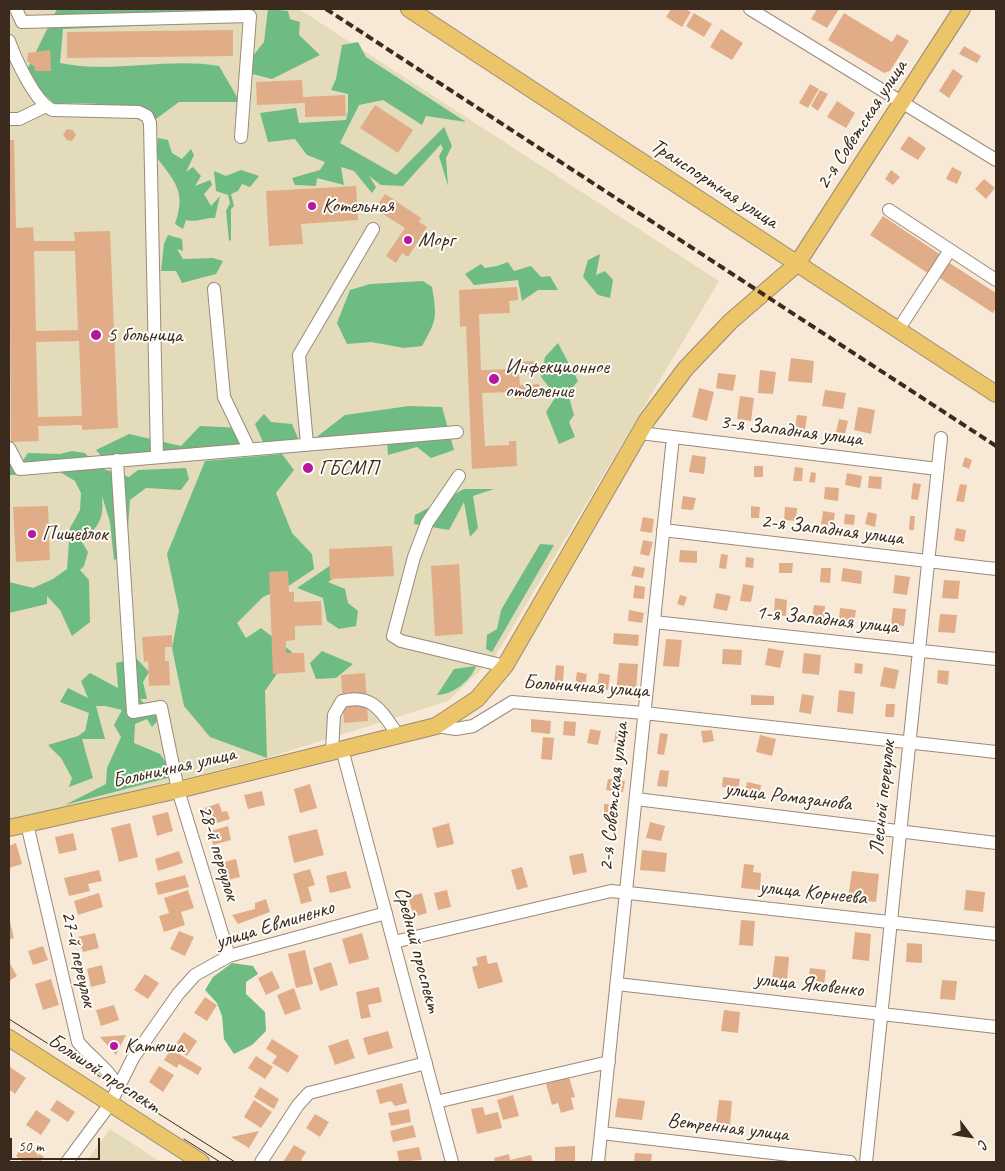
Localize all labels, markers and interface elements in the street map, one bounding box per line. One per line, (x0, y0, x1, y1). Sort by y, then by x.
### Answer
street label: 2-я Советская улица (811, 56, 913, 194)
street label: Транспортная улица (646, 133, 782, 235)
place label: Котельная (322, 193, 394, 219)
marker: Котельная (306, 200, 318, 212)
place label: Морг (418, 227, 454, 253)
marker: Морг (402, 234, 414, 246)
place label: 5 больница (107, 322, 182, 348)
marker: 5 больница (89, 328, 103, 342)
place label: Инфекционное отделение (505, 354, 609, 404)
marker: Инфекционное отделение (487, 372, 501, 386)
street label: 3-я Западная улица (718, 410, 864, 452)
place label: ГБСМП (319, 455, 378, 481)
marker: ГБСМП (301, 461, 315, 475)
street label: 2-я Западная улица (759, 509, 905, 551)
place label: Пищеблок (42, 521, 108, 547)
marker: Пищеблок (26, 528, 38, 540)
street label: 1-я Западная улица (754, 600, 900, 640)
street label: Больничная улица (522, 670, 650, 704)
street label: 2-я Советская улица (594, 721, 634, 873)
street label: Лесной переулок (864, 740, 902, 856)
street label: Больничная улица (110, 742, 238, 794)
street label: улица Ромазанова (723, 777, 853, 817)
street label: 28-й переулок (192, 803, 244, 903)
street label: улица Корнеева (758, 875, 868, 911)
street label: Средний проспект (388, 884, 446, 1016)
street label: улица Евминенко (213, 895, 337, 955)
street label: 27-й переулок (55, 909, 101, 1009)
street label: улица Яковенко (754, 967, 864, 1003)
street label: Большой проспект (43, 1028, 165, 1120)
place label: Катюша (124, 1033, 184, 1059)
marker: Катюша (108, 1040, 120, 1052)
street label: Ветренная улица (666, 1108, 790, 1148)
north arrow (945, 1111, 995, 1161)
scale bar (12, 1128, 102, 1160)
text: 50 m (18, 1137, 44, 1156)
text: С (974, 1137, 992, 1151)

